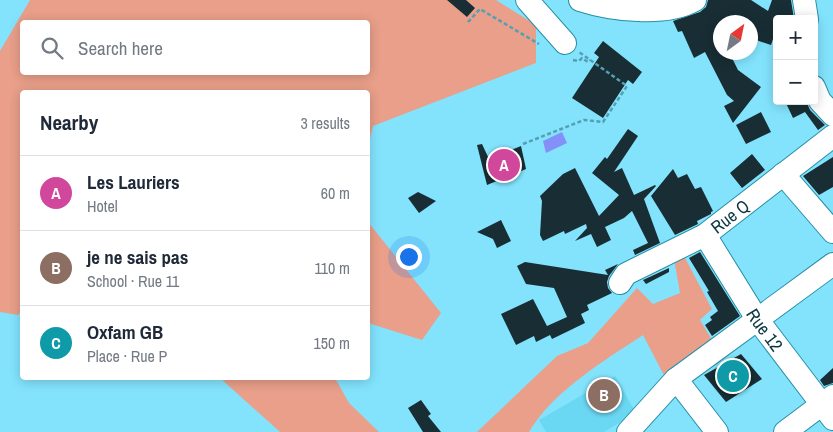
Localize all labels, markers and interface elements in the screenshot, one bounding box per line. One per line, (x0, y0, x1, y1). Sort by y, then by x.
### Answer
north arrow (713, 15, 758, 60)
map controls (773, 15, 818, 105)
button: + (773, 15, 818, 60)
search box (20, 20, 370, 75)
icon: search (38, 34, 66, 62)
text: Search here (78, 35, 163, 61)
button: − (773, 60, 818, 105)
text: Nearby (40, 108, 98, 137)
text: 3 results (300, 112, 350, 134)
pin: A (488, 146, 520, 184)
text: Les Lauriers (87, 169, 180, 195)
text: A (51, 182, 61, 204)
text: 60 m (321, 182, 350, 204)
street label: Rue Q (705, 193, 754, 239)
text: Hotel (87, 195, 118, 217)
text: je ne sais pas (87, 244, 188, 270)
your location (396, 244, 422, 270)
text: B (51, 257, 61, 279)
text: 110 m (314, 257, 350, 279)
text: School · Rue 11 (87, 270, 179, 292)
street label: Rue 12 (741, 303, 789, 356)
text: Oxfam GB (87, 319, 163, 345)
text: C (51, 332, 61, 354)
text: 150 m (314, 332, 350, 354)
text: Place · Rue P (87, 345, 167, 367)
pin: C (717, 357, 749, 395)
pin: B (588, 376, 620, 414)

